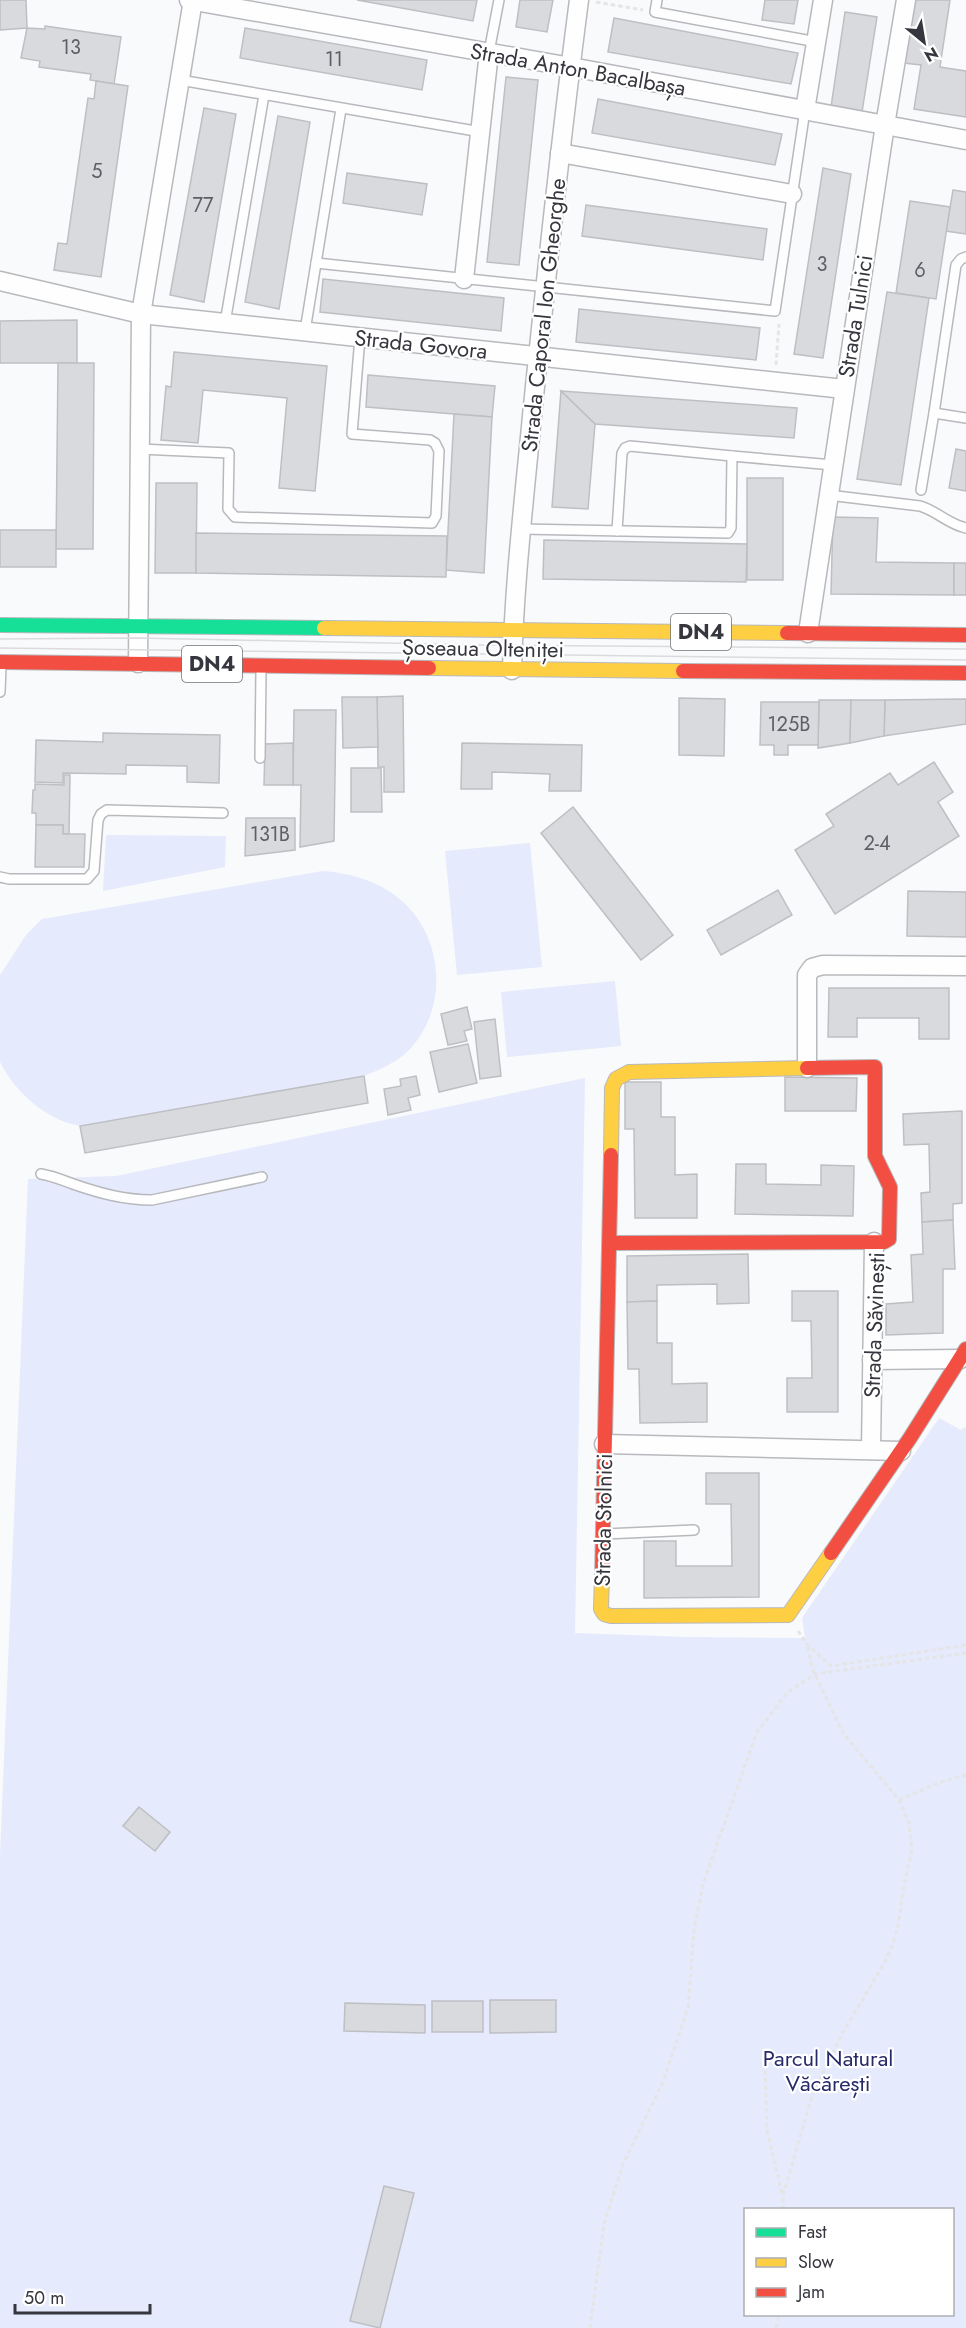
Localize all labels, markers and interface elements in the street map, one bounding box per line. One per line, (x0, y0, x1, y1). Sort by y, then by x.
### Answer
north arrow (894, 12, 954, 72)
house number: 13 (61, 33, 81, 62)
street label: Strada Anton Bacalbașa (468, 34, 688, 104)
text: N (920, 41, 943, 68)
house number: 11 (325, 45, 343, 74)
house number: 5 (91, 157, 103, 186)
street label: Strada Caporal Ion Gheorghe (513, 176, 573, 454)
house number: 77 (193, 191, 214, 220)
house number: 3 (817, 250, 828, 279)
street label: Strada Tulnici (830, 252, 880, 380)
house number: 6 (914, 256, 926, 285)
street label: Strada Govora (353, 321, 489, 367)
road number: DN4 (671, 614, 731, 650)
street label: Șoseaua Olteniței (402, 631, 564, 665)
road number: DN4 (182, 646, 242, 682)
house number: 125B (768, 710, 810, 739)
house number: 131B (250, 820, 290, 849)
house number: 2-4 (863, 829, 891, 858)
street label: Strada Săvinești (855, 1252, 893, 1398)
street label: Strada Stolnici (586, 1453, 620, 1587)
park label: Parcul Natural Văcărești (763, 2042, 893, 2099)
legend (744, 2208, 954, 2316)
text: Fast (798, 2219, 827, 2245)
text: Slow (798, 2249, 835, 2275)
scale bar (15, 2277, 150, 2315)
text: Jam (796, 2279, 825, 2305)
text: 50 m (24, 2285, 64, 2311)

